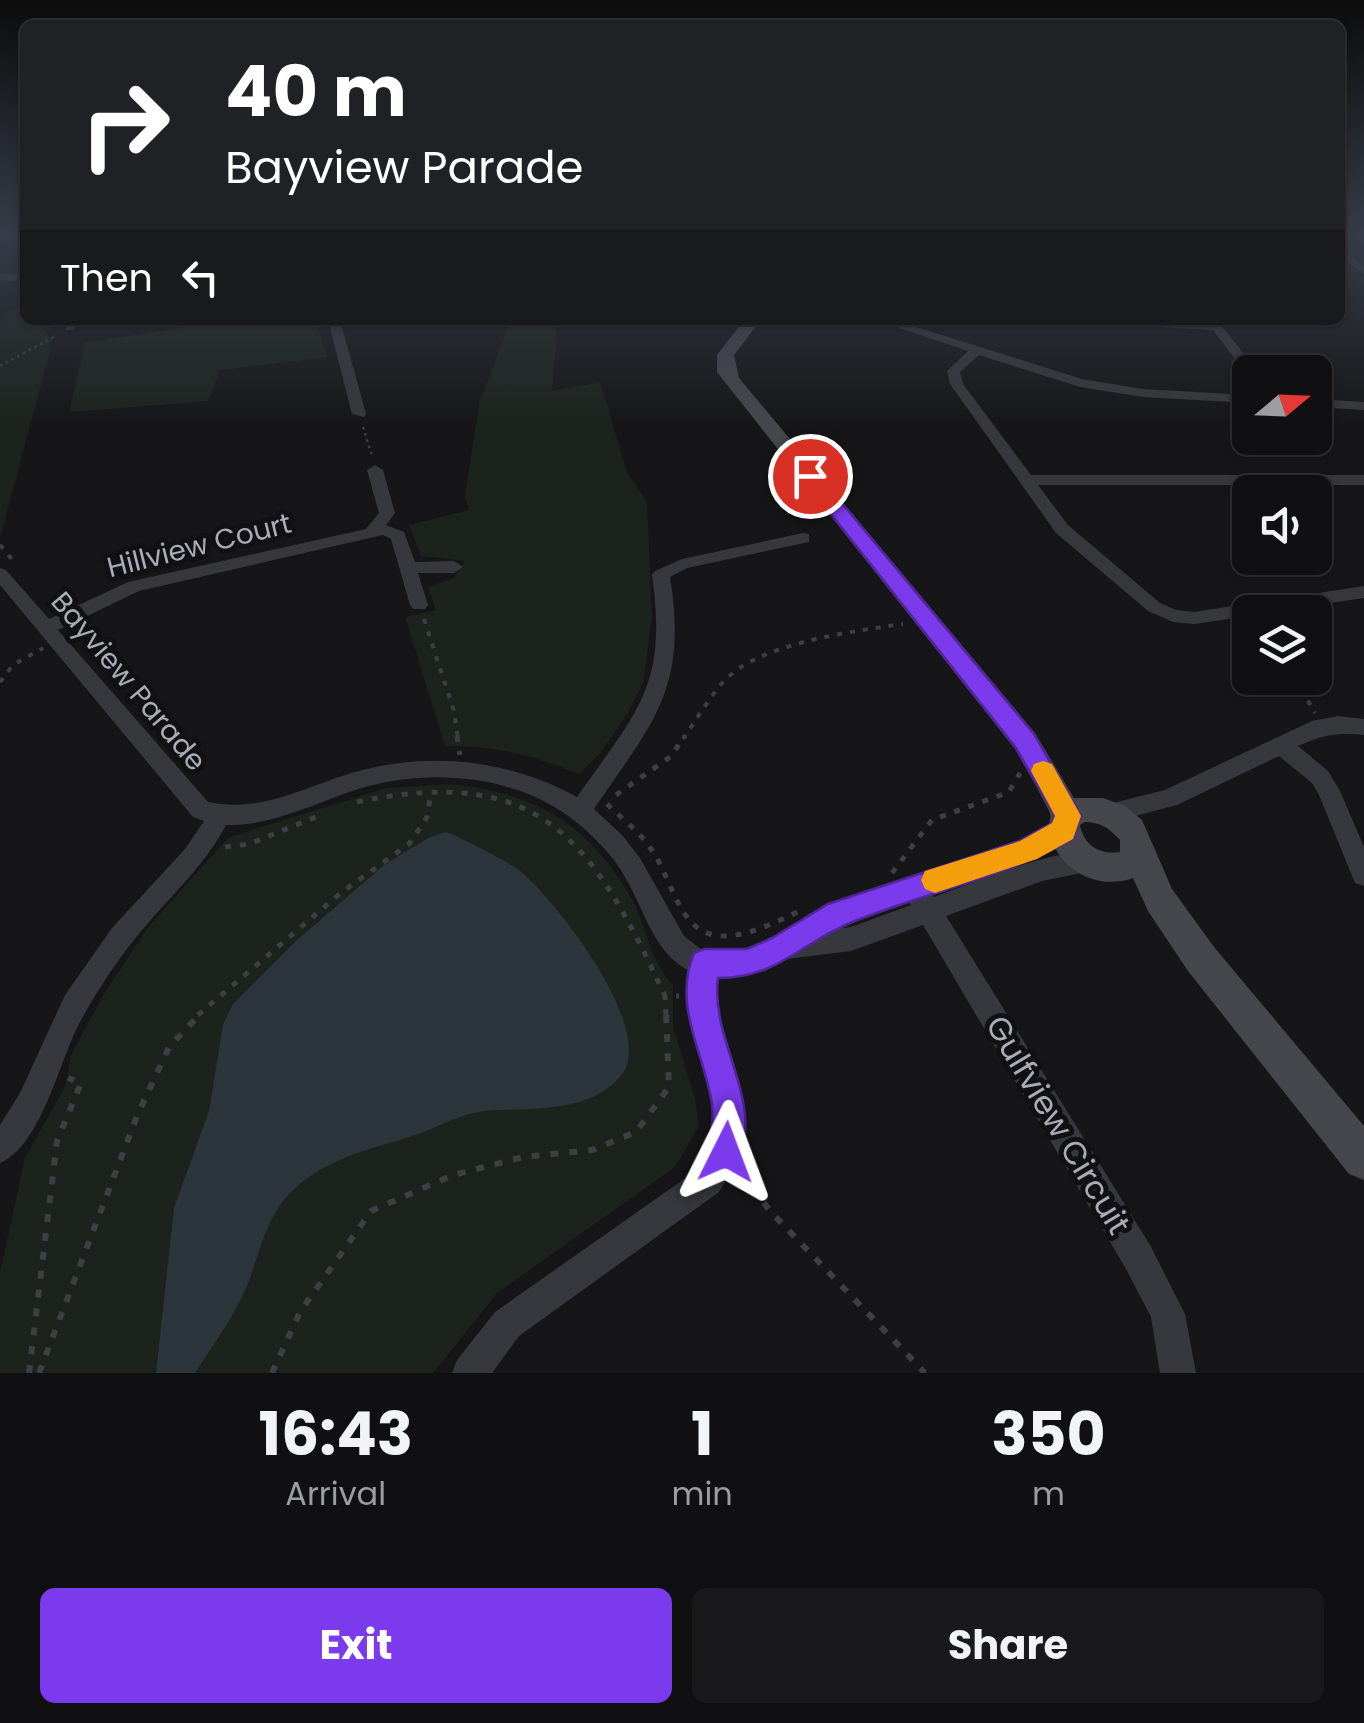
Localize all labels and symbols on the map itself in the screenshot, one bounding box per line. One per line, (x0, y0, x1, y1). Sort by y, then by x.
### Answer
north arrow (1232, 355, 1332, 455)
pin (768, 434, 853, 519)
street label: Hillview Court (103, 504, 295, 587)
street label: Bayview Parade (42, 583, 215, 779)
street label: Gulfview Circuit (975, 1007, 1142, 1243)
position arrow (674, 1100, 778, 1204)

